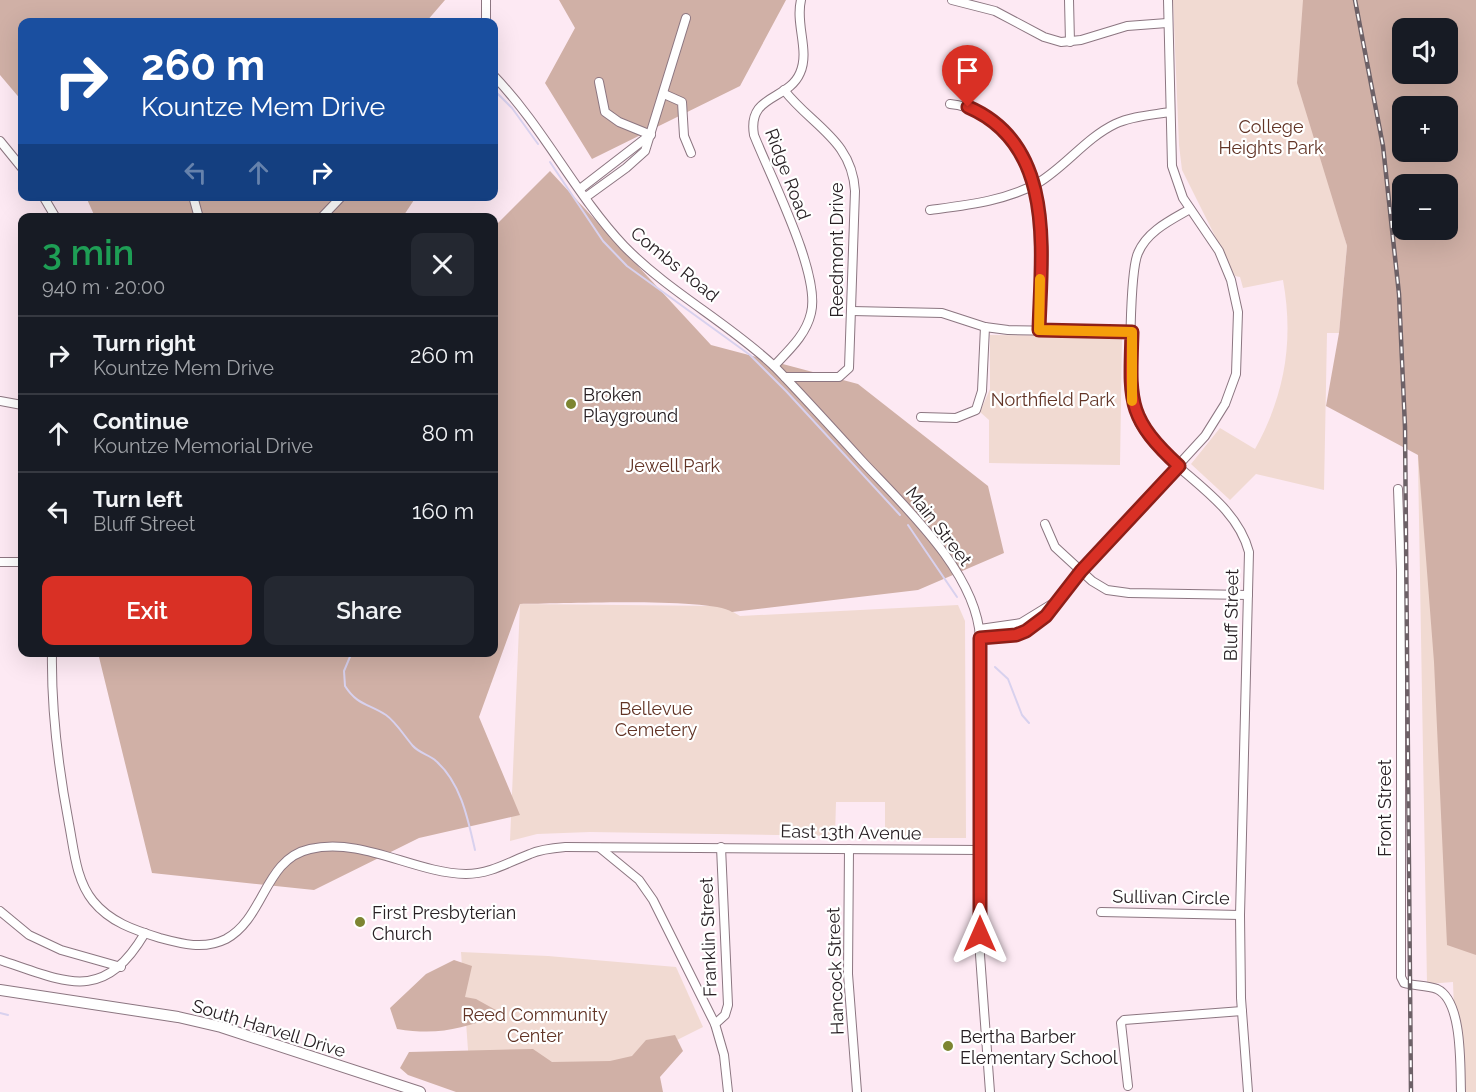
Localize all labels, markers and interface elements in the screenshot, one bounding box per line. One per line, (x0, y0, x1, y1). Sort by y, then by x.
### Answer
map controls (1392, 18, 1458, 240)
button: sound (1392, 18, 1458, 84)
text: 260 m (141, 41, 265, 90)
icon: right (42, 42, 120, 120)
pin (942, 45, 993, 107)
icon: arrive (951, 54, 984, 87)
text: Kountze Mem Drive (141, 91, 385, 122)
button: + (1392, 96, 1458, 162)
park label: College Heights Park (1218, 116, 1324, 158)
street label: Ridge Road (761, 125, 815, 223)
icon: left (179, 156, 212, 189)
icon: ahead (242, 156, 275, 189)
icon: right (305, 156, 338, 189)
button: − (1392, 174, 1458, 240)
street label: Reedmont Drive (826, 182, 847, 318)
street label: Combs Road (627, 222, 723, 306)
text: 3 min (42, 231, 134, 273)
button: close (411, 233, 474, 296)
text: 940 m · 20:00 (42, 275, 165, 299)
text: Turn right (93, 330, 196, 356)
icon: right (42, 339, 75, 372)
text: 260 m (410, 342, 474, 368)
text: Kountze Mem Drive (93, 356, 274, 380)
place label: Broken Playground (583, 384, 678, 426)
park label: Northfield Park (991, 389, 1116, 410)
marker: Broken Playground (564, 397, 578, 411)
text: Continue (93, 408, 189, 434)
icon: ahead (42, 417, 75, 450)
text: 80 m (422, 420, 474, 446)
text: Kountze Memorial Drive (93, 434, 313, 458)
park label: Jewell Park (626, 455, 721, 476)
street label: Main Street (902, 482, 976, 570)
text: Turn left (93, 486, 183, 512)
icon: left (42, 495, 75, 528)
text: 160 m (412, 498, 474, 524)
text: Bluff Street (93, 512, 195, 536)
street label: Bluff Street (1220, 569, 1242, 661)
button: Exit (42, 576, 252, 645)
button: Share (264, 576, 474, 645)
park label: Bellevue Cemetery (615, 698, 697, 740)
street label: Front Street (1374, 759, 1395, 857)
street label: East 13th Avenue (780, 820, 922, 844)
street label: Franklin Street (695, 877, 721, 997)
street label: Sullivan Circle (1112, 885, 1230, 909)
place label: First Presbyterian Church (372, 902, 516, 944)
position arrow (948, 902, 1012, 966)
street label: Hancock Street (822, 907, 848, 1035)
marker: First Presbyterian Church (353, 915, 367, 929)
street label: South Harvell Drive (190, 995, 349, 1061)
park label: Reed Community Center (462, 1004, 608, 1046)
place label: Bertha Barber Elementary School (960, 1026, 1118, 1068)
marker: Bertha Barber Elementary School (941, 1039, 955, 1053)

